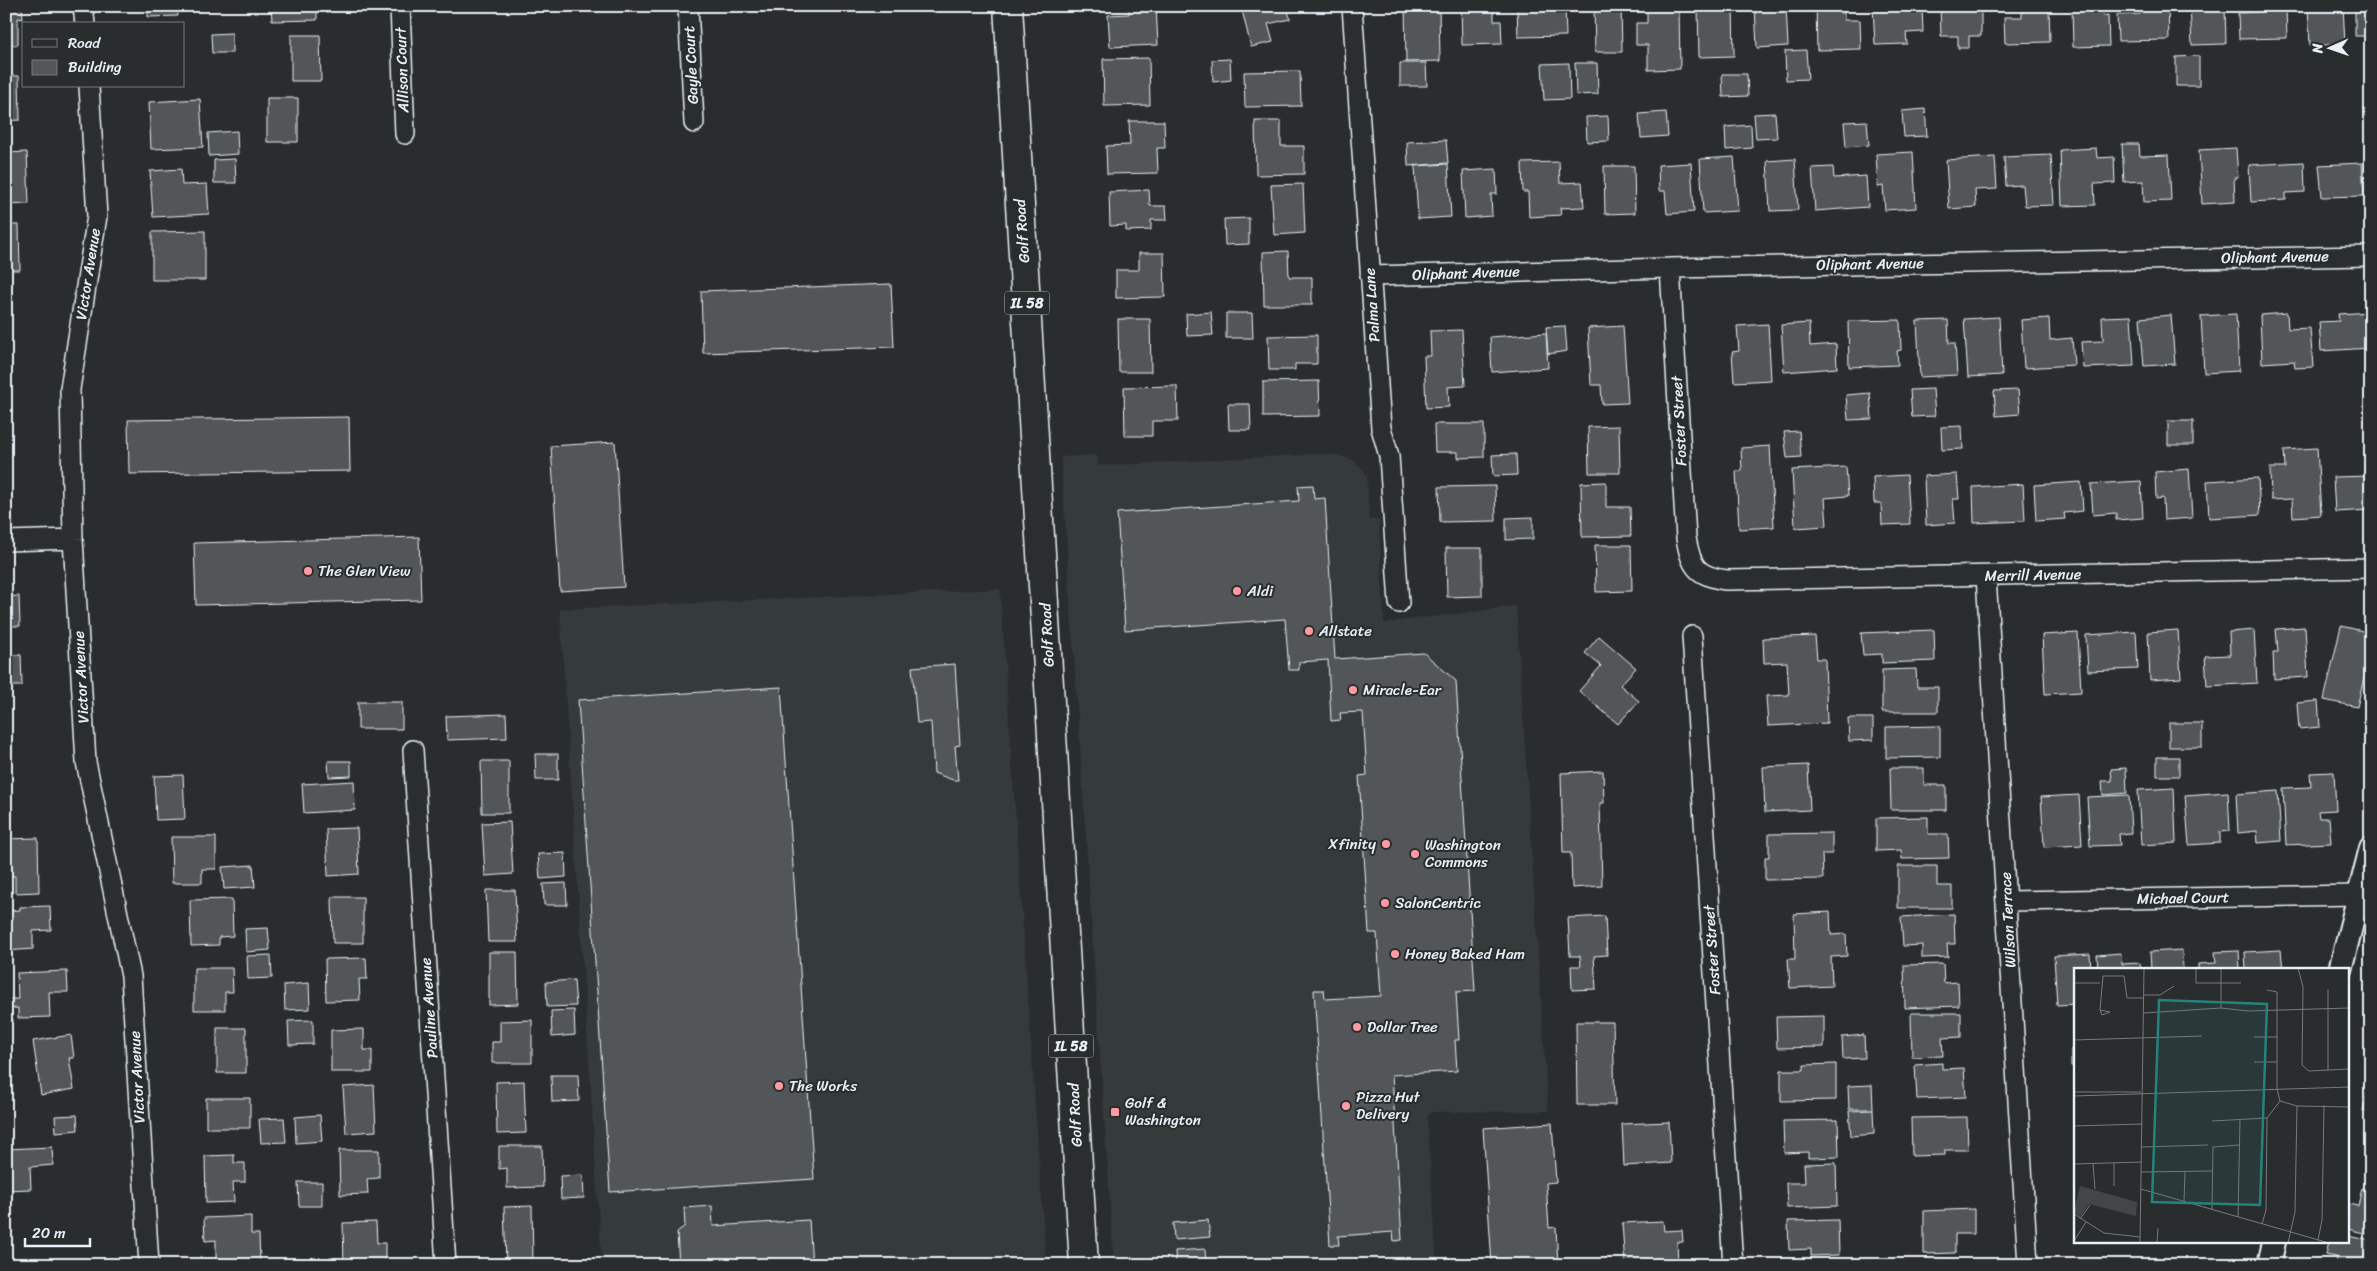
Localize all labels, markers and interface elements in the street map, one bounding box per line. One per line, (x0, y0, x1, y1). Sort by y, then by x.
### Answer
legend (22, 22, 185, 88)
north arrow (2304, 22, 2354, 72)
street label: Gayle Court (676, 25, 706, 105)
street label: Allison Court (387, 26, 417, 114)
text: Road (68, 30, 101, 56)
text: N (2305, 43, 2330, 55)
text: Building (68, 54, 122, 80)
street label: Golf Road (1007, 197, 1037, 264)
street label: Victor Avenue (68, 226, 108, 322)
street label: Oliphant Avenue (2221, 243, 2329, 271)
street label: Oliphant Avenue (1816, 250, 1924, 278)
street label: Oliphant Avenue (1412, 258, 1521, 288)
street label: Palma Lane (1356, 267, 1388, 343)
road number: IL 58 (1004, 292, 1050, 314)
street label: Foster Street (1664, 374, 1694, 467)
place label: The Glen View (318, 558, 411, 584)
street label: Merrill Avenue (1984, 561, 2082, 589)
marker: The Glen View (302, 565, 314, 577)
place label: Aldi (1246, 578, 1274, 604)
marker: Aldi (1231, 585, 1243, 597)
street label: Golf Road (1032, 601, 1062, 668)
place label: Allstate (1318, 618, 1372, 644)
marker: Allstate (1303, 625, 1315, 637)
street label: Victor Avenue (66, 630, 96, 724)
place label: Miracle-Ear (1363, 677, 1442, 703)
marker: Miracle-Ear (1347, 684, 1359, 696)
place label: Xfinity (1328, 831, 1376, 857)
place label: Washington Commons (1425, 832, 1501, 875)
marker: Xfinity (1380, 838, 1392, 850)
marker: Washington Commons (1409, 848, 1421, 860)
street label: Wilson Terrace (1992, 871, 2023, 969)
street label: Michael Court (2137, 884, 2230, 912)
place label: SalonCentric (1395, 890, 1482, 916)
marker: SalonCentric (1379, 897, 1391, 909)
street label: Foster Street (1696, 903, 1728, 996)
place label: Honey Baked Ham (1405, 941, 1525, 967)
marker: Honey Baked Ham (1389, 948, 1401, 960)
street label: Pauline Avenue (412, 956, 445, 1059)
inset map (2074, 968, 2350, 1244)
place label: Dollar Tree (1367, 1014, 1438, 1040)
marker: Dollar Tree (1351, 1021, 1363, 1033)
street label: Victor Avenue (122, 1030, 152, 1124)
road number: IL 58 (1048, 1034, 1094, 1058)
place label: The Works (789, 1073, 857, 1099)
marker: The Works (773, 1080, 785, 1092)
street label: Golf Road (1060, 1081, 1090, 1148)
place label: Pizza Hut Delivery (1356, 1084, 1421, 1127)
place label: Golf & Washington (1125, 1090, 1201, 1133)
marker: Pizza Hut Delivery (1340, 1100, 1352, 1112)
marker: Golf & Washington (1109, 1106, 1121, 1118)
scale bar (25, 1216, 90, 1248)
text: 20 m (32, 1220, 66, 1246)

